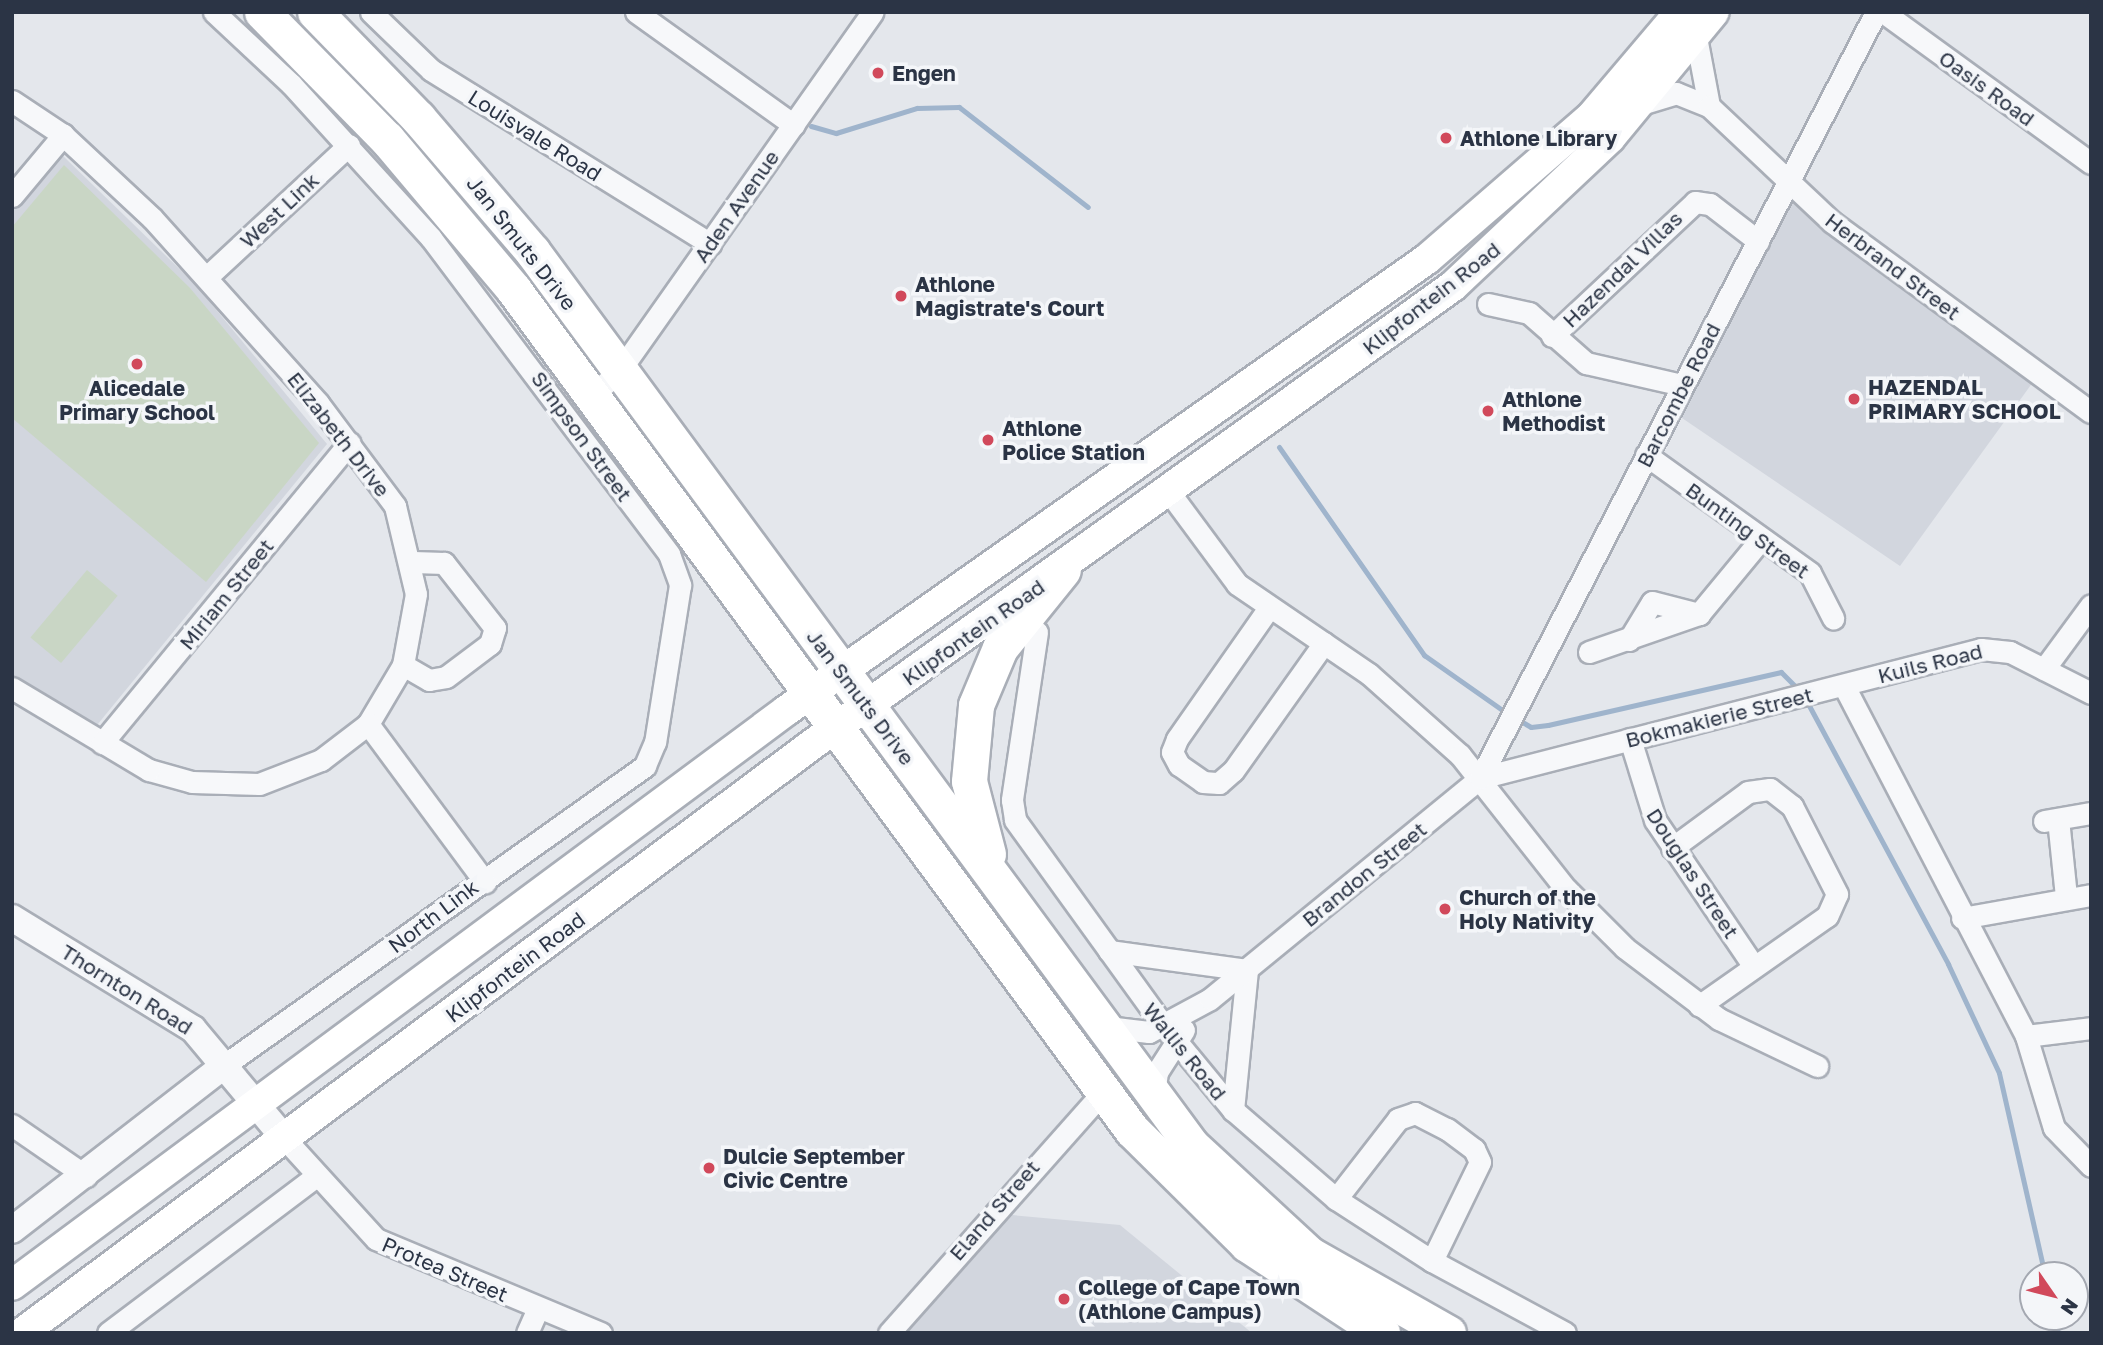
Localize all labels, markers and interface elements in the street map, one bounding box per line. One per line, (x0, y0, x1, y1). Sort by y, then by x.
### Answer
street label: Oasis Road (1934, 45, 2040, 131)
place label: Engen (892, 60, 956, 86)
marker: Engen (870, 65, 886, 81)
street label: Louisvale Road (464, 84, 606, 186)
place label: Athlone Library (1460, 125, 1617, 151)
marker: Athlone Library (1438, 130, 1454, 146)
street label: Aden Avenue (688, 145, 784, 267)
street label: West Link (234, 167, 324, 253)
street label: Jan Smuts Drive (462, 171, 582, 315)
street label: Hazendal Villas (1557, 206, 1687, 332)
street label: Herbrand Street (1821, 207, 1965, 325)
street label: Klipfontein Road (1357, 236, 1505, 360)
place label: Athlone Magistrate's Court (915, 271, 1104, 321)
marker: Athlone Magistrate's Court (893, 288, 909, 304)
street label: Barcombe Road (1631, 319, 1725, 471)
marker: Alicedale Primary School (129, 356, 145, 372)
street label: Simpson Street (526, 366, 638, 506)
street label: Elizabeth Drive (282, 367, 396, 501)
place label: HAZENDAL PRIMARY SCHOOL (1868, 374, 2061, 424)
place label: Alicedale Primary School (59, 375, 215, 425)
place label: Athlone Methodist (1502, 386, 1605, 436)
marker: HAZENDAL PRIMARY SCHOOL (1846, 391, 1862, 407)
marker: Athlone Methodist (1480, 403, 1496, 419)
place label: Athlone Police Station (1002, 415, 1145, 465)
marker: Athlone Police Station (980, 432, 996, 448)
street label: Bunting Street (1681, 477, 1815, 583)
street label: Miriam Street (174, 533, 278, 655)
street label: Klipfontein Road (897, 574, 1049, 690)
street label: Jan Smuts Drive (802, 624, 920, 770)
street label: Kuils Road (1875, 638, 1985, 688)
street label: Bokmakierie Street (1623, 682, 1815, 752)
street label: Douglas Street (1642, 803, 1744, 943)
street label: Brandon Street (1297, 816, 1431, 932)
street label: North Link (383, 874, 483, 958)
place label: Church of the Holy Nativity (1459, 884, 1596, 934)
marker: Church of the Holy Nativity (1437, 901, 1453, 917)
street label: Klipfontein Road (440, 906, 590, 1028)
street label: Thornton Road (57, 939, 197, 1039)
street label: Wallis Road (1138, 997, 1232, 1105)
place label: Dulcie September Civic Centre (723, 1143, 905, 1193)
street label: Eland Street (944, 1155, 1044, 1265)
marker: Dulcie September Civic Centre (701, 1160, 717, 1176)
street label: Protea Street (378, 1231, 512, 1307)
north arrow (2019, 1261, 2089, 1331)
place label: College of Cape Town (Athlone Campus) (1078, 1274, 1300, 1324)
marker: College of Cape Town (Athlone Campus) (1056, 1291, 1072, 1307)
text: N (2056, 1295, 2084, 1320)

